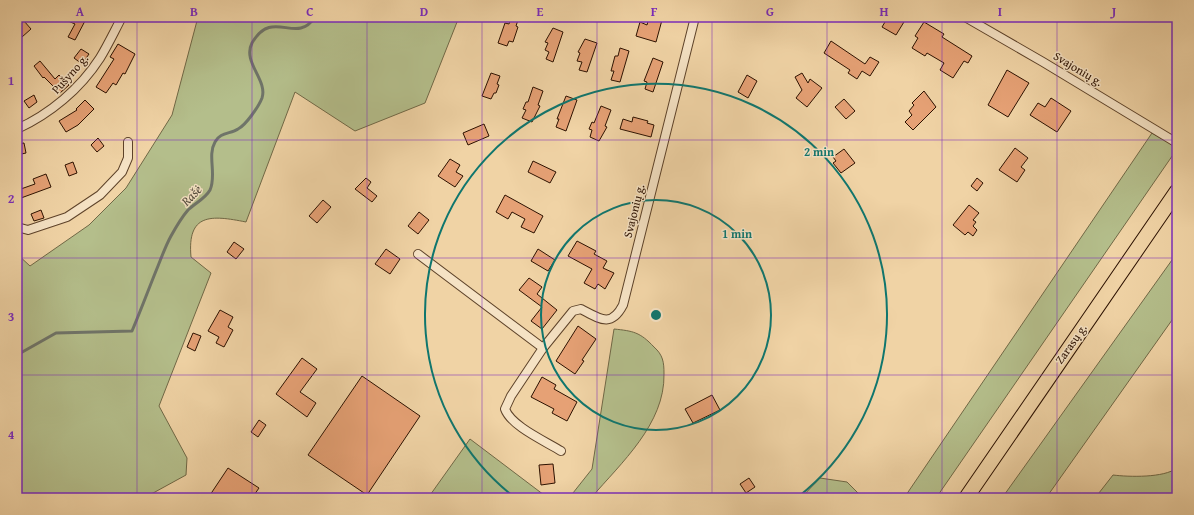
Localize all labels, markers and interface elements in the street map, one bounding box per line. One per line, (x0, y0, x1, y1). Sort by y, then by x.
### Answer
text: A (76, 2, 85, 21)
text: B (190, 2, 198, 21)
text: C (306, 2, 314, 21)
text: D (420, 2, 428, 21)
text: E (537, 2, 544, 21)
text: F (651, 2, 658, 21)
text: G (766, 2, 774, 21)
text: H (879, 2, 889, 21)
text: I (998, 2, 1002, 21)
text: J (1110, 2, 1117, 21)
street label: Svajonių g. (1050, 47, 1106, 90)
street label: Pušyno g. (47, 50, 92, 97)
text: 1 (8, 71, 14, 90)
text: 2 min (804, 143, 834, 160)
water label: Rašė (176, 181, 206, 211)
street label: Svajonių g. (619, 182, 648, 239)
text: 2 (8, 189, 15, 208)
text: 1 min (722, 225, 752, 242)
text: 3 (8, 307, 14, 326)
centre of rings (649, 308, 663, 322)
street label: Zarasų g. (1051, 320, 1091, 367)
text: 4 (8, 425, 15, 444)

